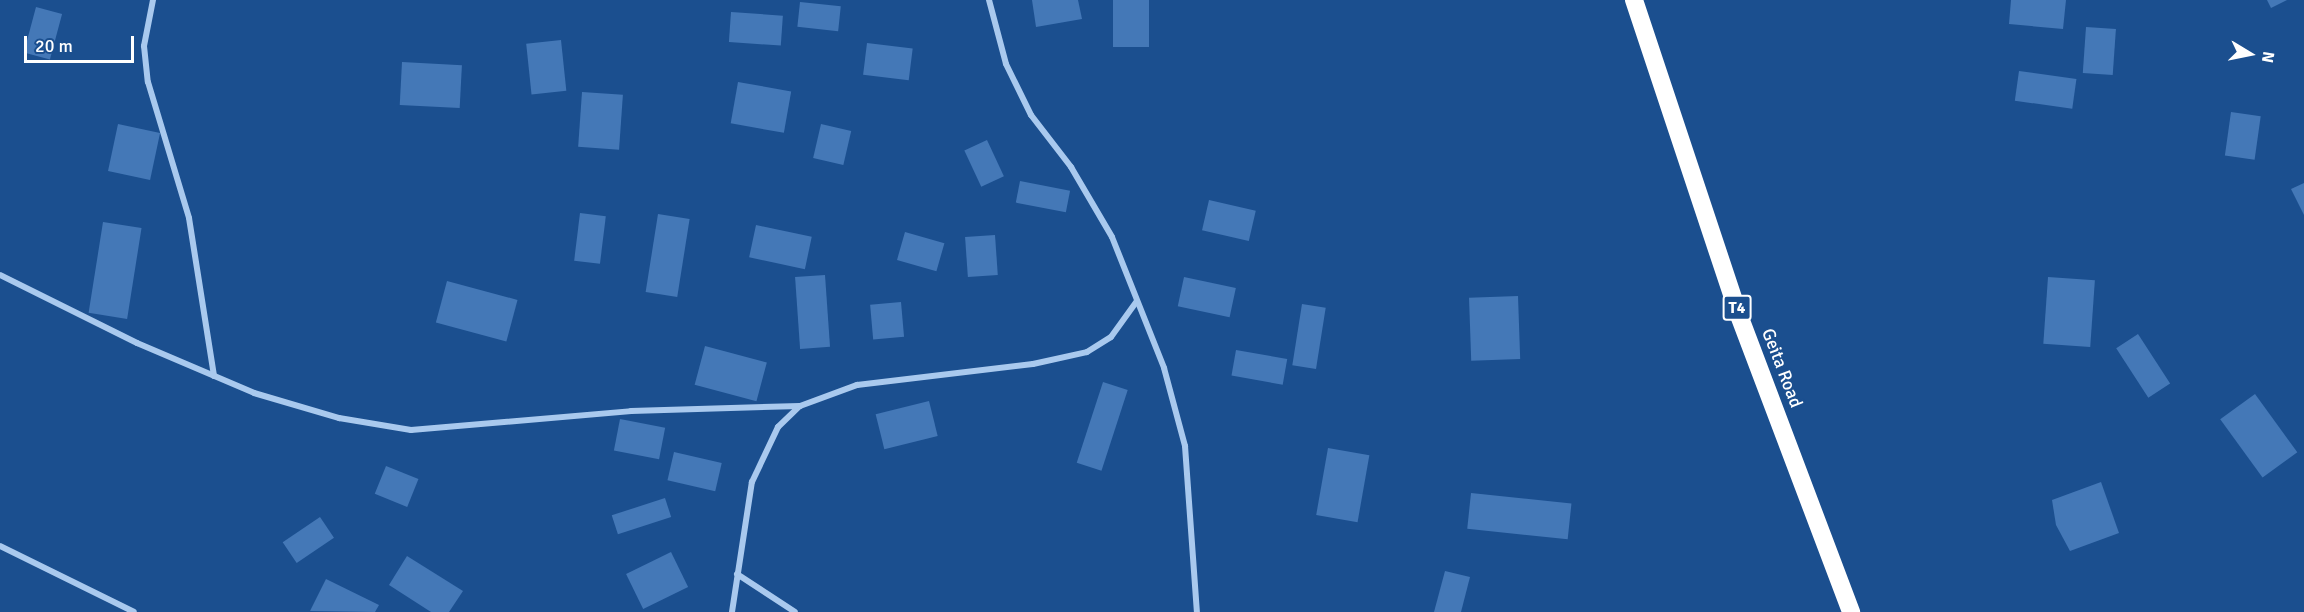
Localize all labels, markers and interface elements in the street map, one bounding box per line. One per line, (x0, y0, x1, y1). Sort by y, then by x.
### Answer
scale bar (27, 24, 136, 62)
north arrow (2220, 24, 2280, 84)
text: 20 m (35, 35, 73, 57)
text: N (2257, 50, 2279, 64)
road number: T4 (1722, 295, 1752, 321)
street label: Geita Road (1757, 325, 1807, 411)

